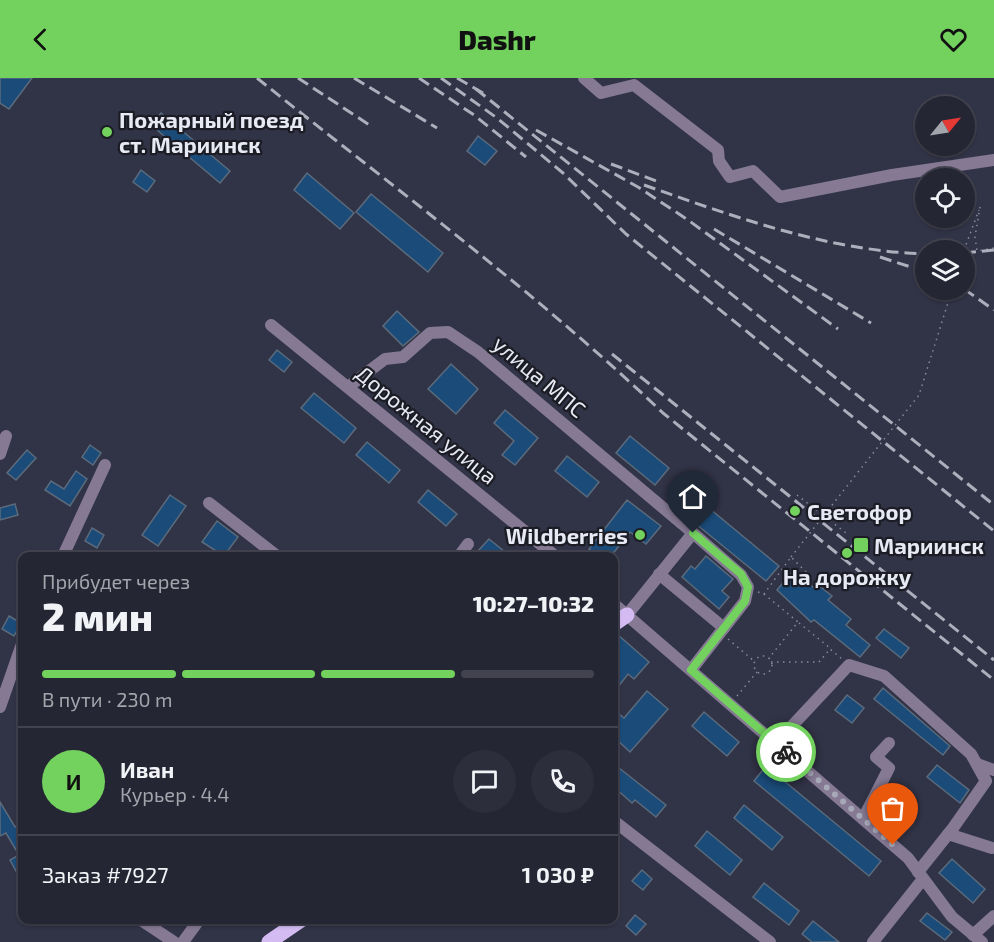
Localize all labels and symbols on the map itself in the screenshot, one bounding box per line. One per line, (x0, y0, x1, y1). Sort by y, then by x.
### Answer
north arrow (915, 96, 975, 156)
place label: Пожарный поезд ст. Мариинск (119, 106, 304, 157)
marker: Пожарный поезд ст. Мариинск (100, 125, 114, 139)
street label: улица МПС (488, 330, 592, 423)
street label: Дорожная улица (351, 359, 503, 490)
pin (667, 471, 718, 533)
place label: Светофор (807, 498, 912, 524)
marker: Светофор (788, 504, 802, 518)
place label: Wildberries (506, 522, 628, 548)
marker: Wildberries (633, 528, 647, 542)
place label: Мариинск (874, 532, 984, 558)
marker: Мариинск (852, 536, 870, 554)
marker: На дорожку (840, 546, 854, 560)
place label: На дорожку (783, 563, 912, 589)
courier (756, 722, 816, 782)
pin (867, 783, 918, 845)

